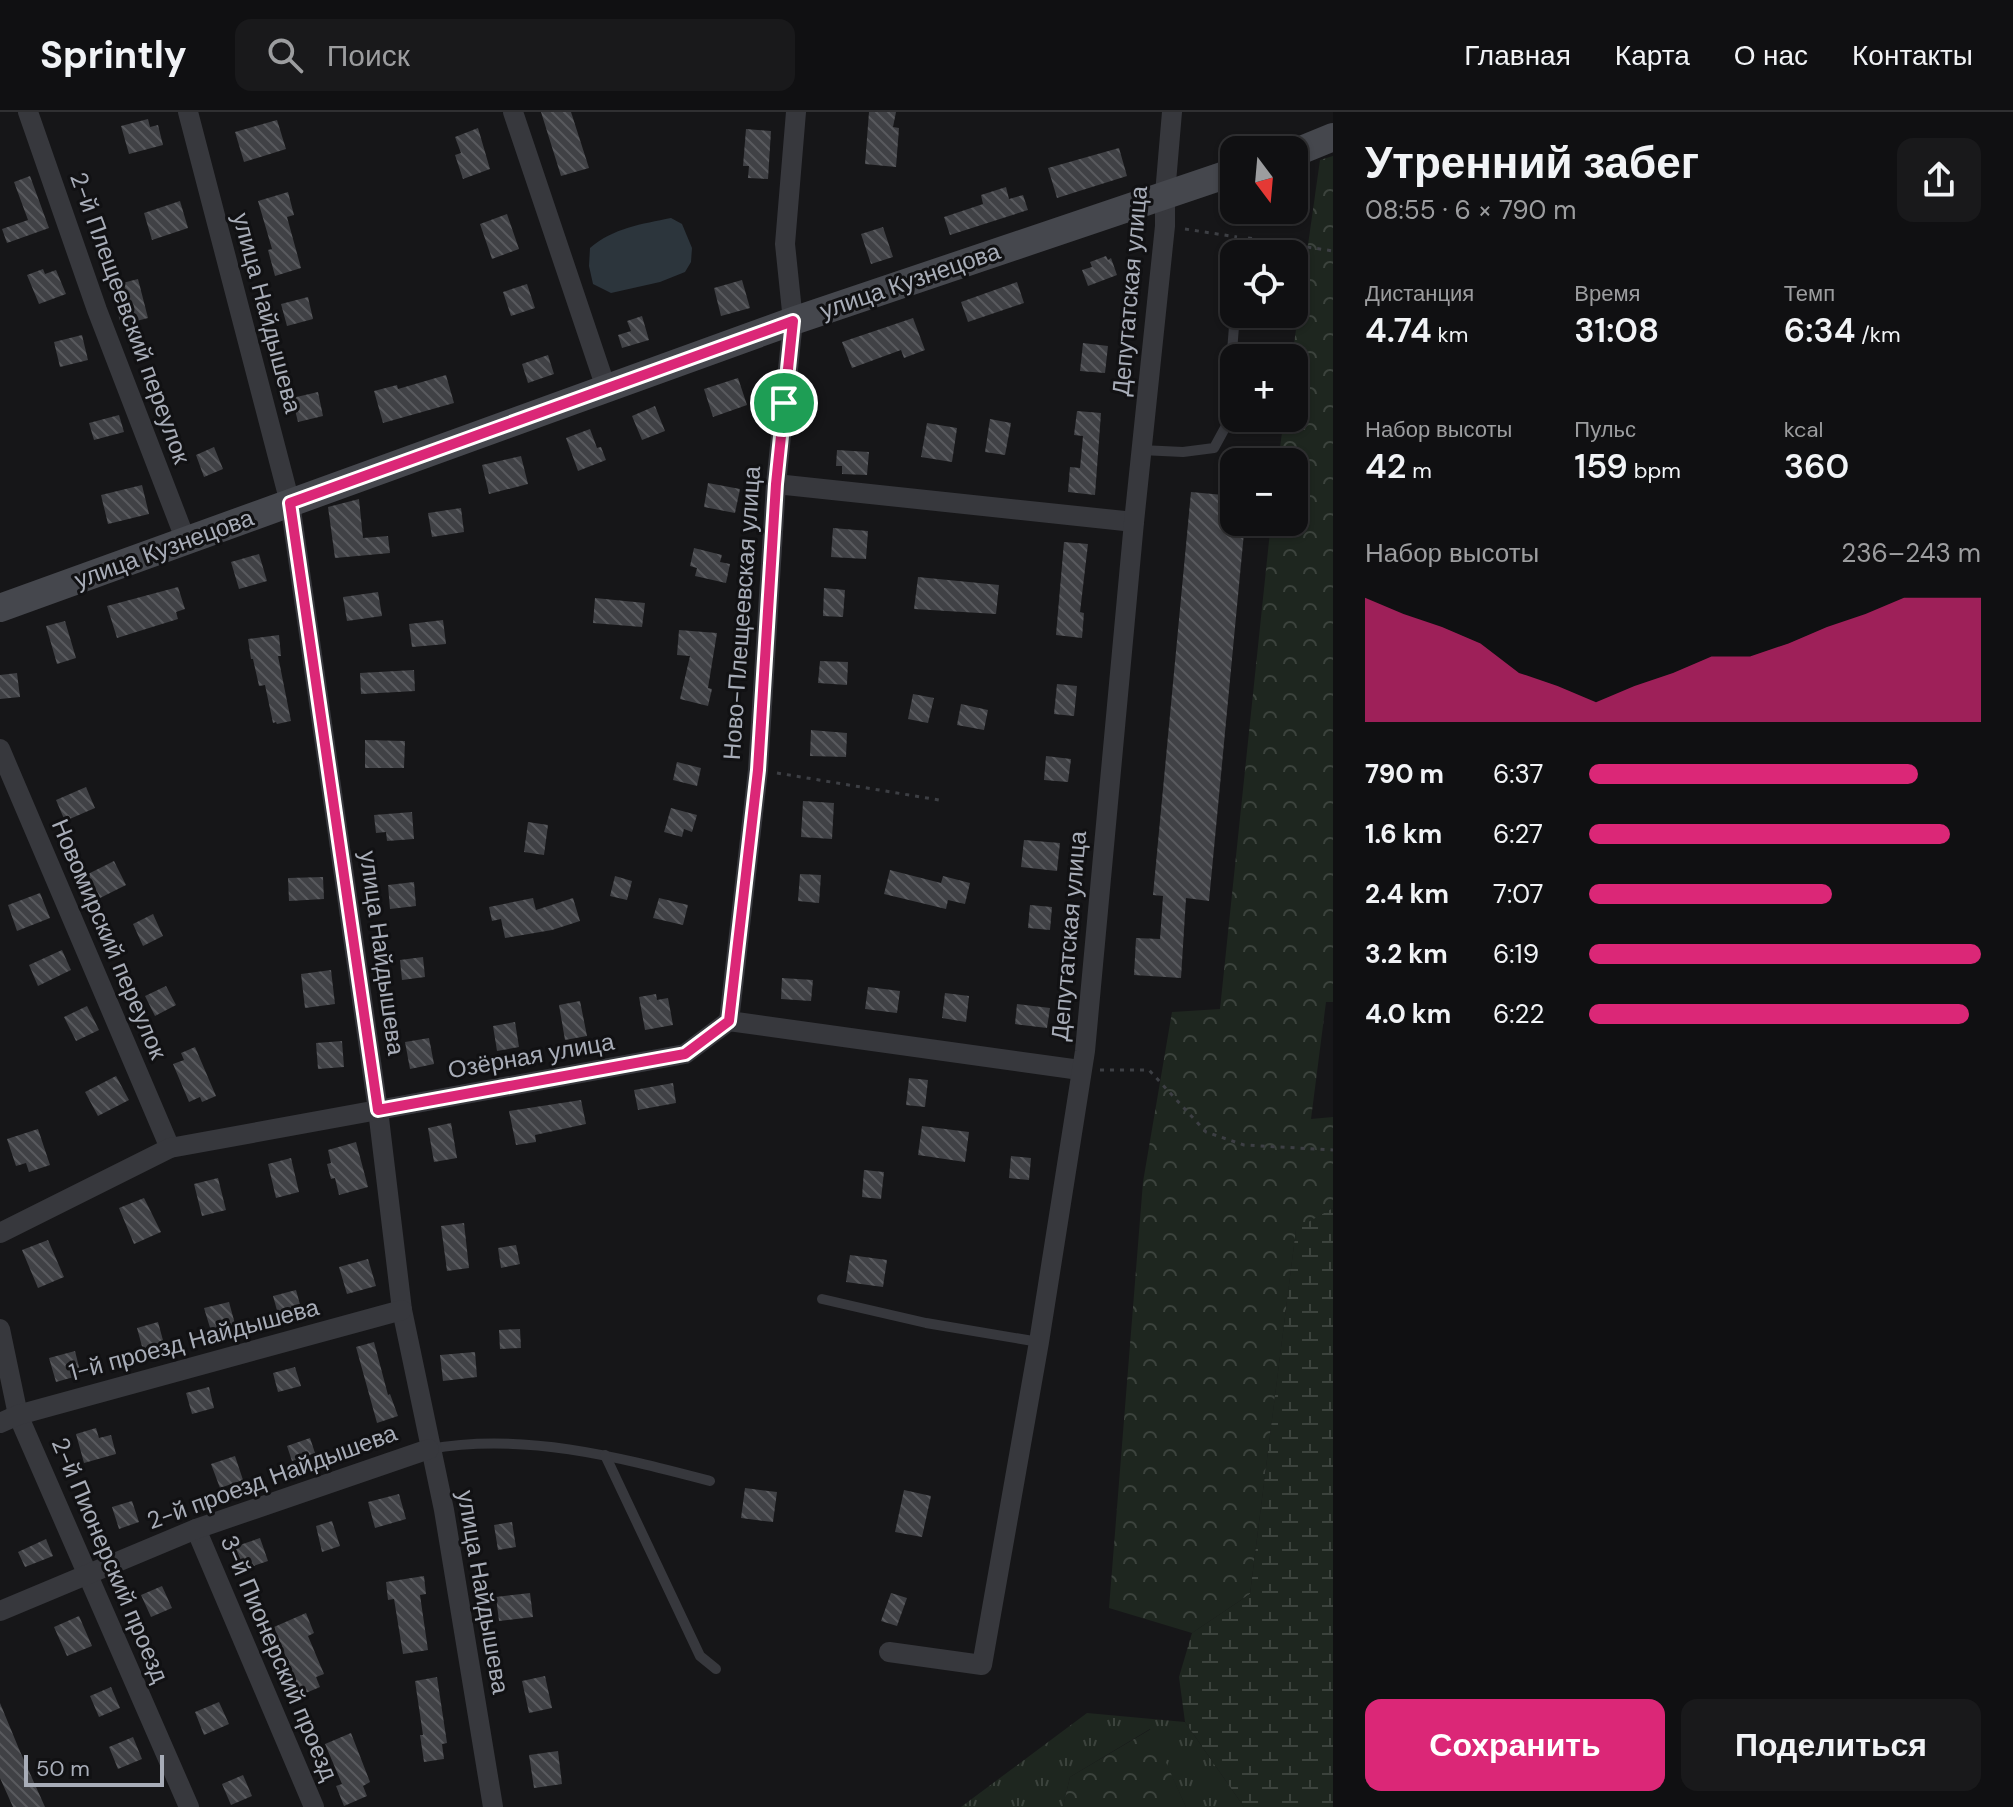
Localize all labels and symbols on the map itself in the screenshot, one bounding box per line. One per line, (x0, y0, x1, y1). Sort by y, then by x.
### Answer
north arrow (1220, 136, 1308, 224)
street label: 2-й Плещеевский переулок (63, 168, 198, 468)
street label: Депутатская улица (1105, 184, 1154, 397)
street label: улица Найдышева (226, 209, 309, 417)
street label: улица Кузнецова (816, 235, 1005, 326)
pin (750, 369, 818, 437)
street label: Ново-Плещеевская улица (716, 464, 767, 761)
street label: улица Кузнецова (70, 501, 258, 595)
street label: Новомирский переулок (45, 814, 174, 1064)
street label: Депутатская улица (1044, 829, 1093, 1042)
street label: улица Найдышева (353, 849, 412, 1058)
street label: Озёрная улица (445, 1026, 617, 1085)
street label: 1-й проезд Найдышева (66, 1291, 323, 1388)
street label: 2-й проезд Найдышева (143, 1417, 402, 1536)
street label: 2-й Пионерский проезд (45, 1433, 176, 1687)
street label: улица Найдышева (450, 1488, 517, 1697)
street label: 3-й Пионерский проезд (214, 1530, 345, 1785)
scale bar (24, 1751, 164, 1787)

